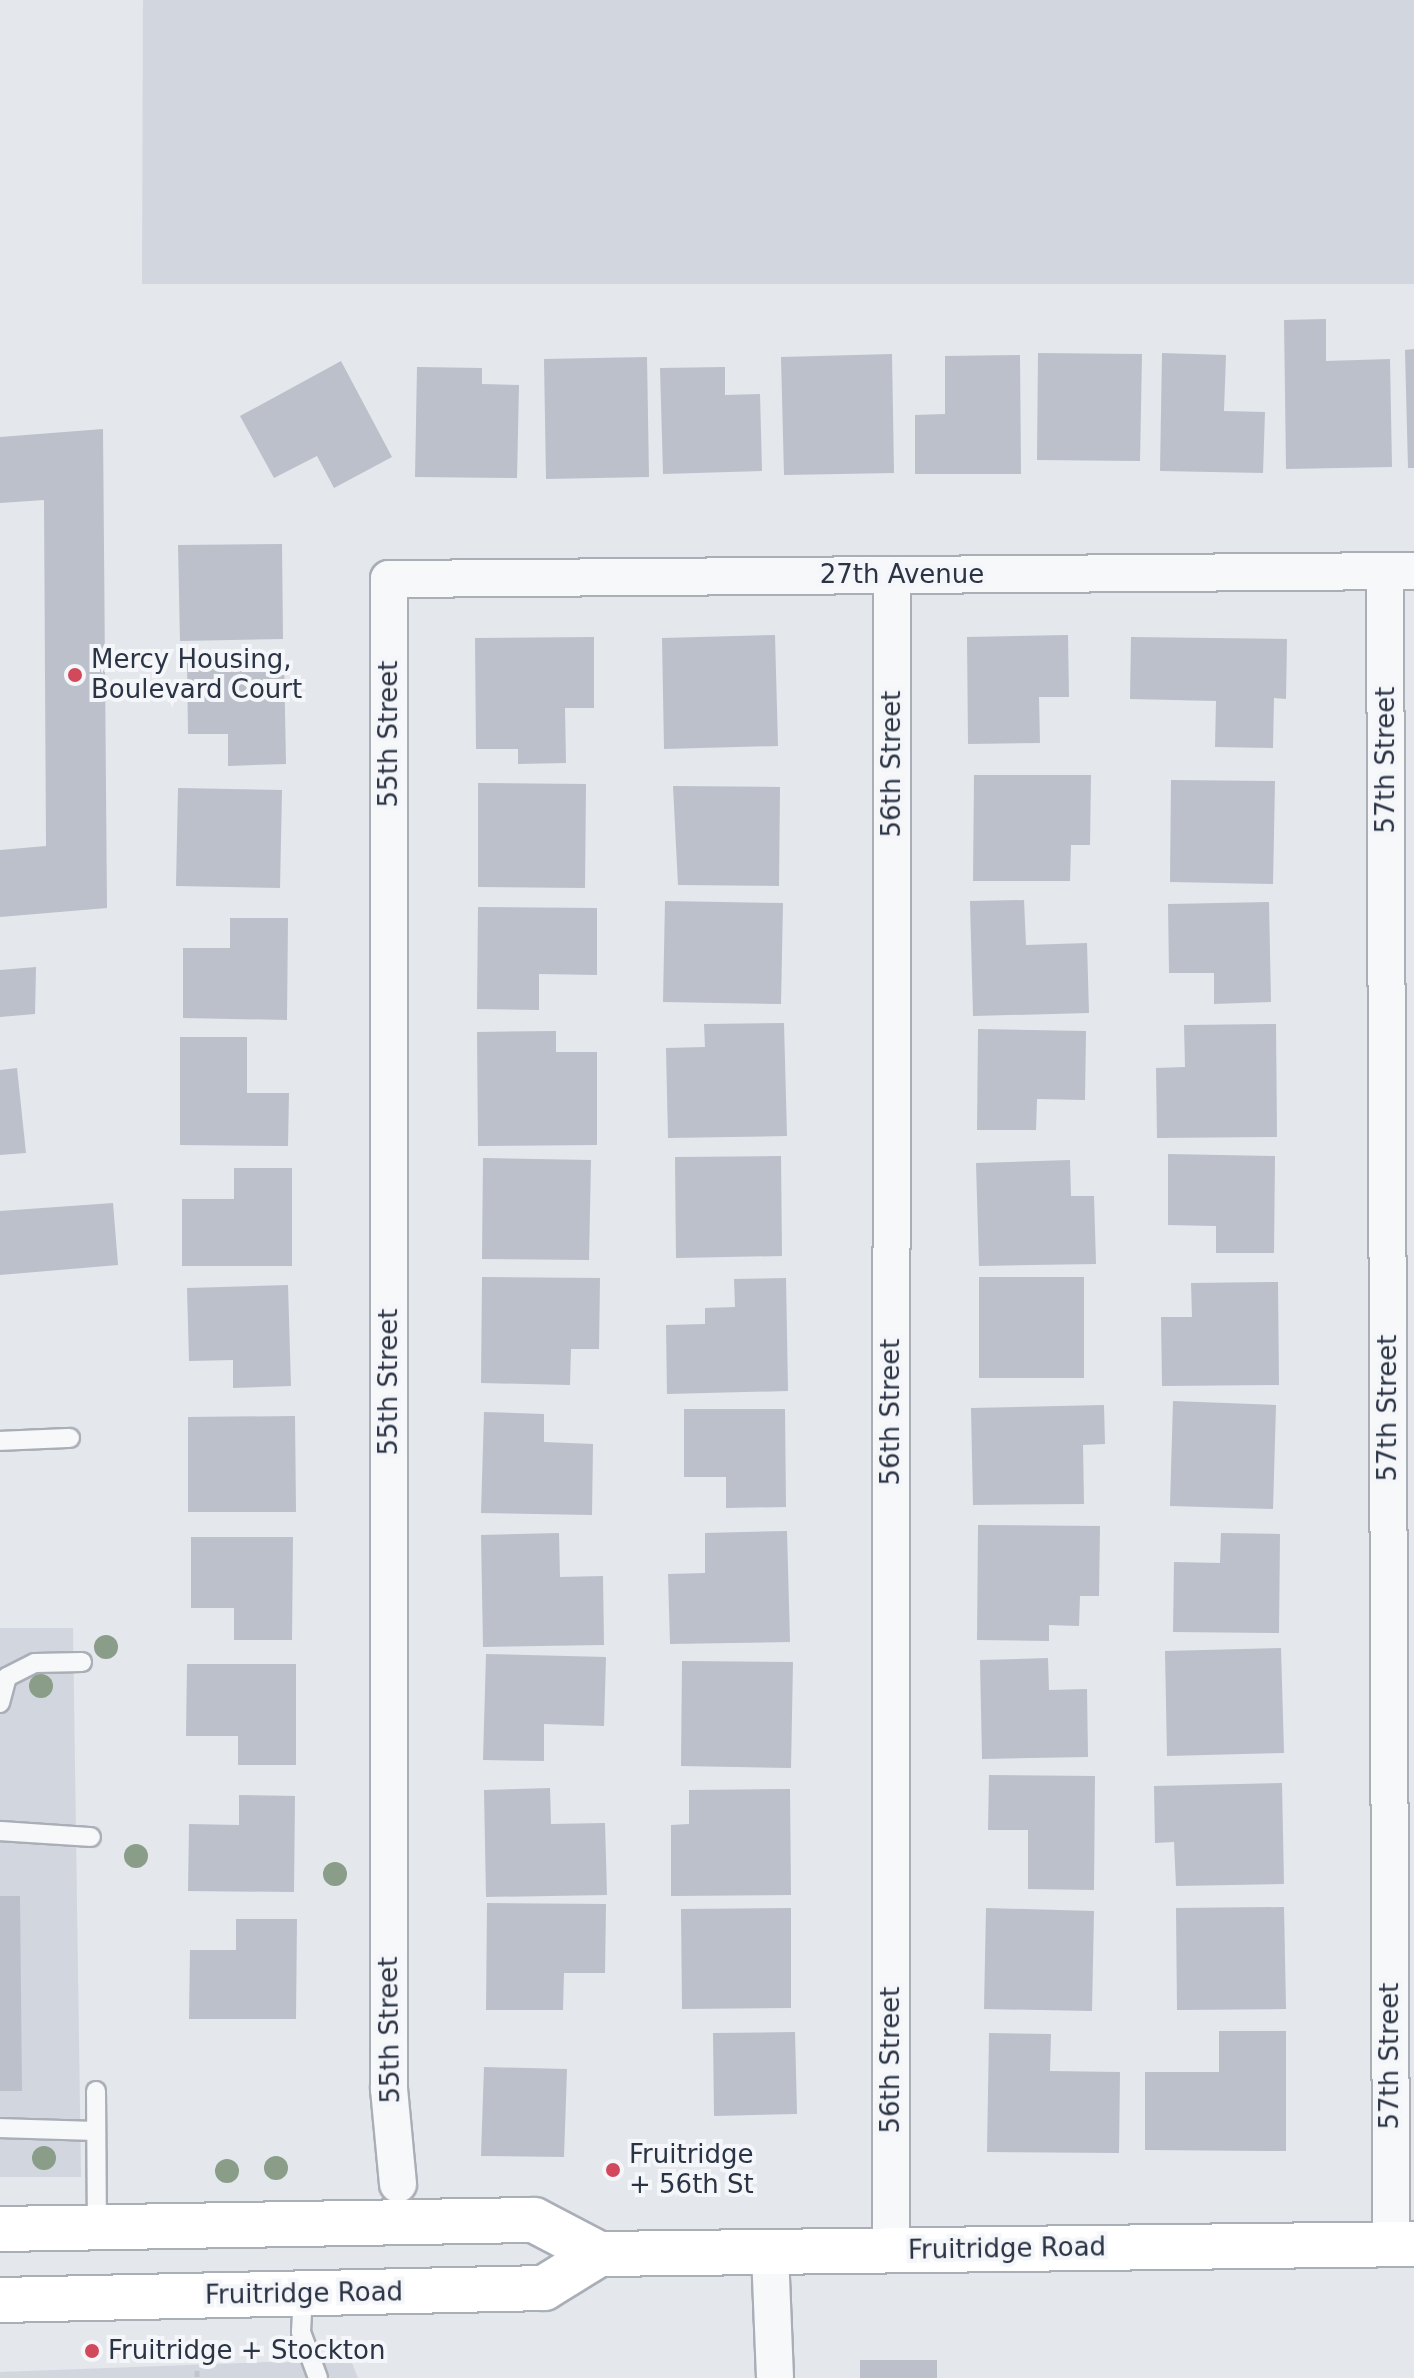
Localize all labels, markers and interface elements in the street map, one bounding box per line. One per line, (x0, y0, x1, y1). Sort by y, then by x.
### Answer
street label: 27th Avenue (820, 559, 984, 591)
place label: Mercy Housing, Boulevard Court (91, 644, 302, 706)
street label: 55th Street (373, 660, 405, 808)
marker: Mercy Housing, Boulevard Court (66, 666, 84, 684)
street label: 57th Street (1370, 686, 1402, 834)
street label: 56th Street (876, 690, 908, 838)
street label: 55th Street (373, 1308, 405, 1456)
street label: 57th Street (1372, 1334, 1404, 1482)
street label: 56th Street (875, 1338, 907, 1486)
street label: 55th Street (373, 1956, 407, 2104)
street label: 57th Street (1374, 1982, 1406, 2130)
street label: 56th Street (875, 1986, 907, 2134)
place label: Fruitridge + 56th St (629, 2139, 754, 2200)
marker: Fruitridge + 56th St (604, 2161, 622, 2179)
street label: Fruitridge Road (908, 2232, 1106, 2266)
street label: Fruitridge Road (205, 2277, 403, 2311)
place label: Fruitridge + Stockton (108, 2335, 385, 2367)
marker: Fruitridge + Stockton (83, 2342, 101, 2360)

